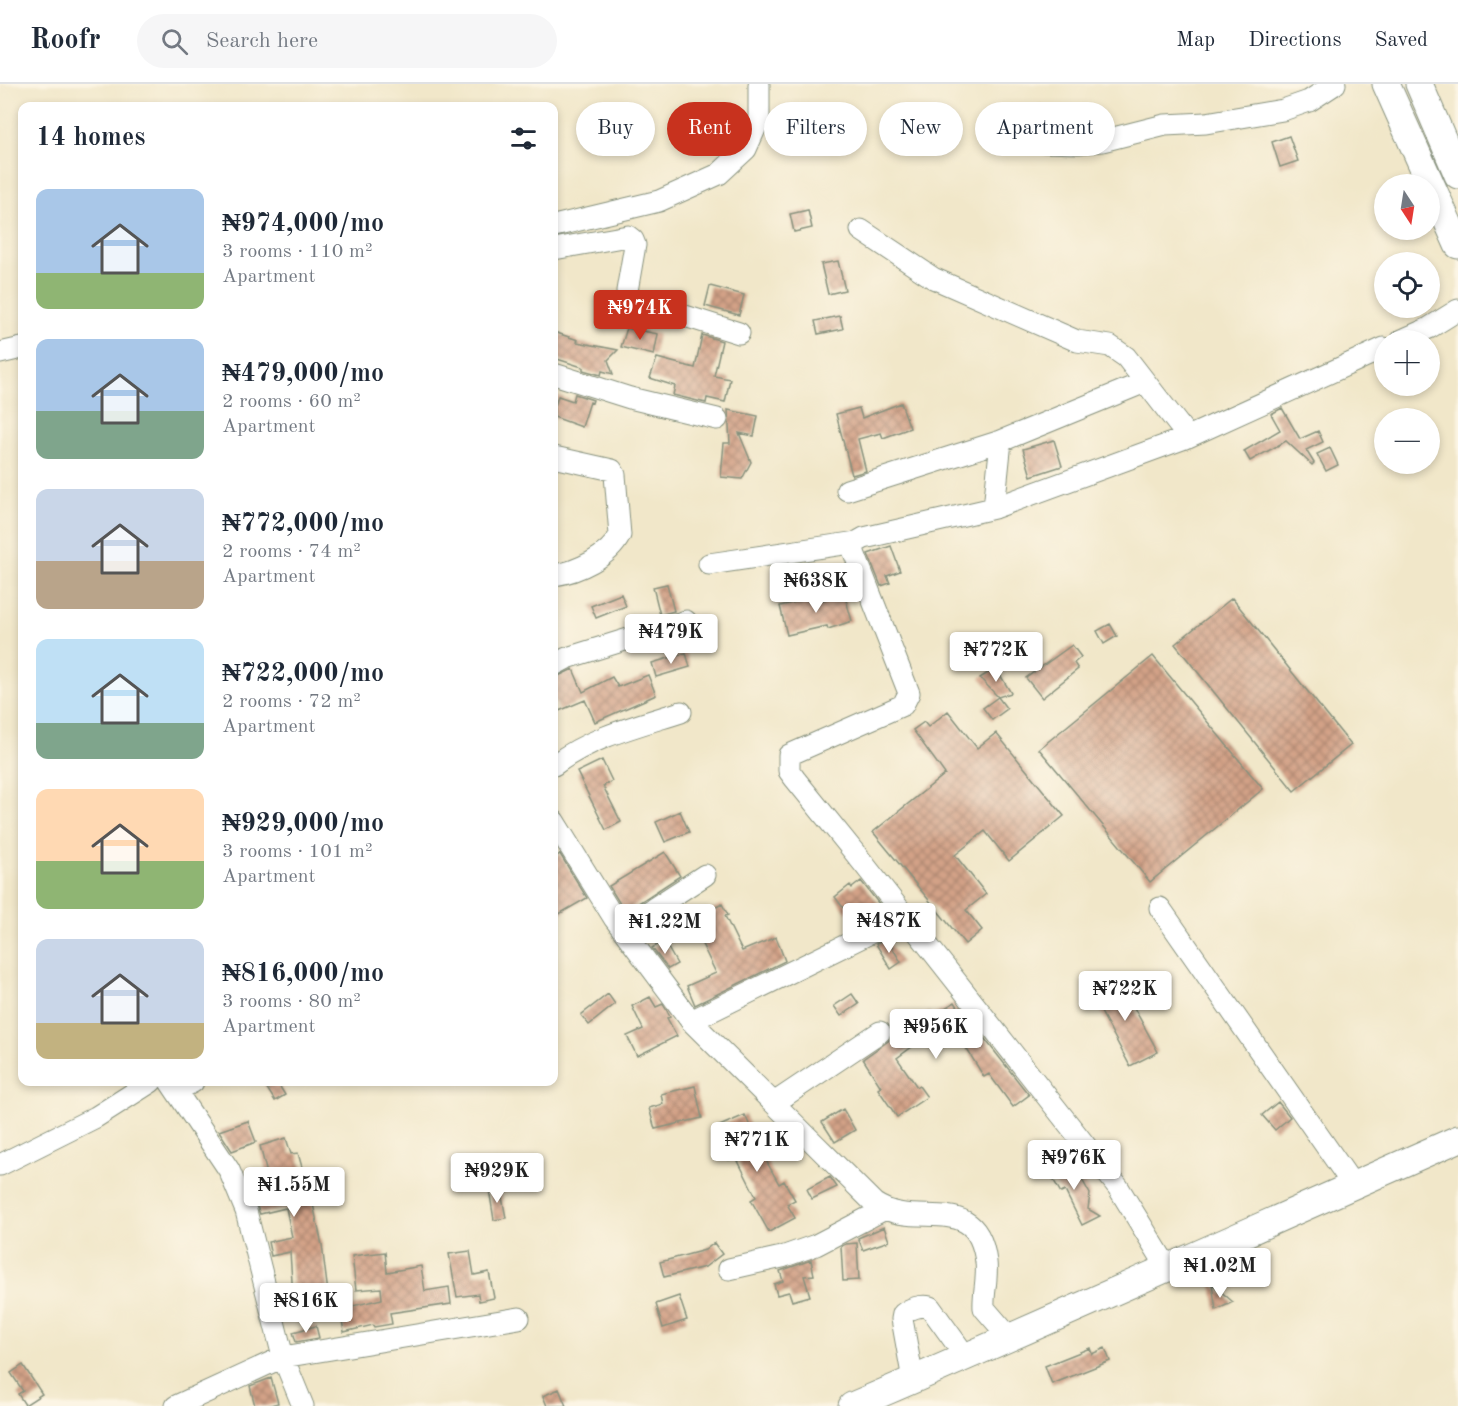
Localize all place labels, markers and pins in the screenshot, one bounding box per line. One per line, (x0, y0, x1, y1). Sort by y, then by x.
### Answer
pin: ₦974K (598, 290, 682, 341)
pin: ₦638K (774, 563, 858, 614)
pin: ₦479K (629, 614, 713, 665)
pin: ₦772K (954, 632, 1038, 683)
pin: ₦487K (847, 903, 931, 954)
pin: ₦1.22M (616, 904, 714, 955)
pin: ₦722K (1083, 971, 1167, 1022)
pin: ₦956K (894, 1009, 978, 1060)
pin: ₦771K (715, 1122, 799, 1173)
pin: ₦976K (1032, 1140, 1116, 1191)
pin: ₦929K (455, 1153, 539, 1204)
pin: ₦1.55M (245, 1167, 343, 1218)
pin: ₦1.02M (1171, 1248, 1269, 1299)
pin: ₦816K (264, 1283, 348, 1334)

